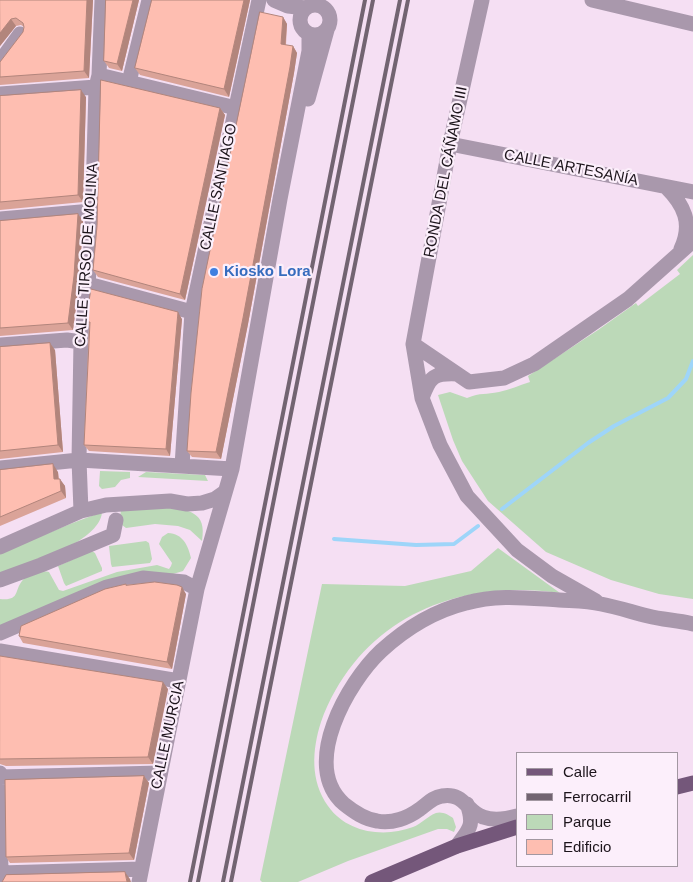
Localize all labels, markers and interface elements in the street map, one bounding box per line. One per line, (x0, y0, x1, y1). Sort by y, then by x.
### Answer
street label: RONDA DEL CÁÑAMO III (421, 85, 471, 259)
street label: CALLE SANTIAGO (197, 122, 241, 252)
street label: CALLE ARTESANÍA (502, 146, 640, 190)
street label: CALLE TIRSO DE MOLINA (72, 162, 102, 348)
place label: Kiosko Lora (224, 263, 311, 281)
marker: Kiosko Lora (208, 266, 220, 278)
street label: CALLE MURCIA (148, 679, 188, 791)
legend (516, 752, 678, 867)
text: Calle (563, 763, 597, 780)
text: Ferrocarril (563, 788, 631, 805)
text: Parque (563, 813, 611, 830)
text: Edificio (563, 838, 611, 855)

